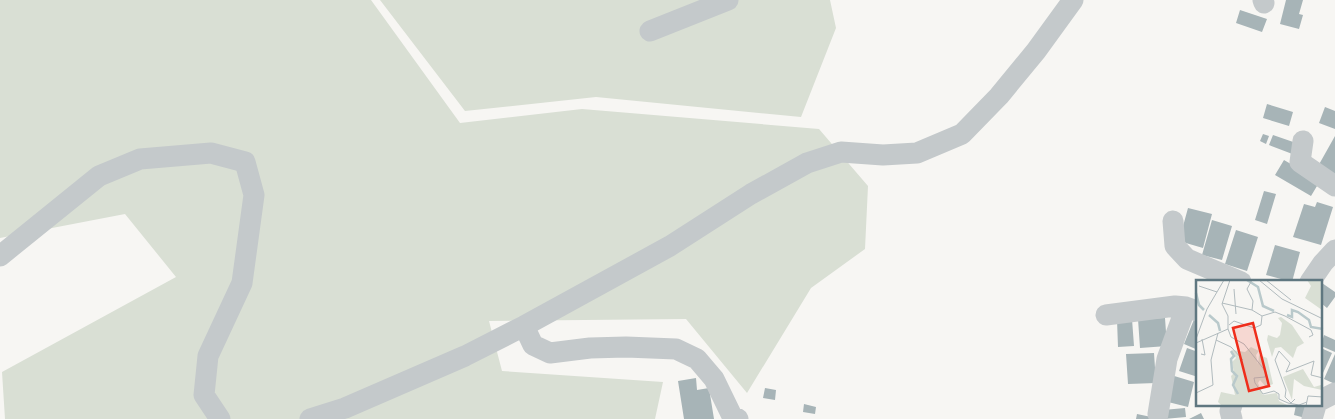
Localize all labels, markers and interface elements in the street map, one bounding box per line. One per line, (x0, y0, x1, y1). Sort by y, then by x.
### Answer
inset map (1196, 280, 1322, 406)

